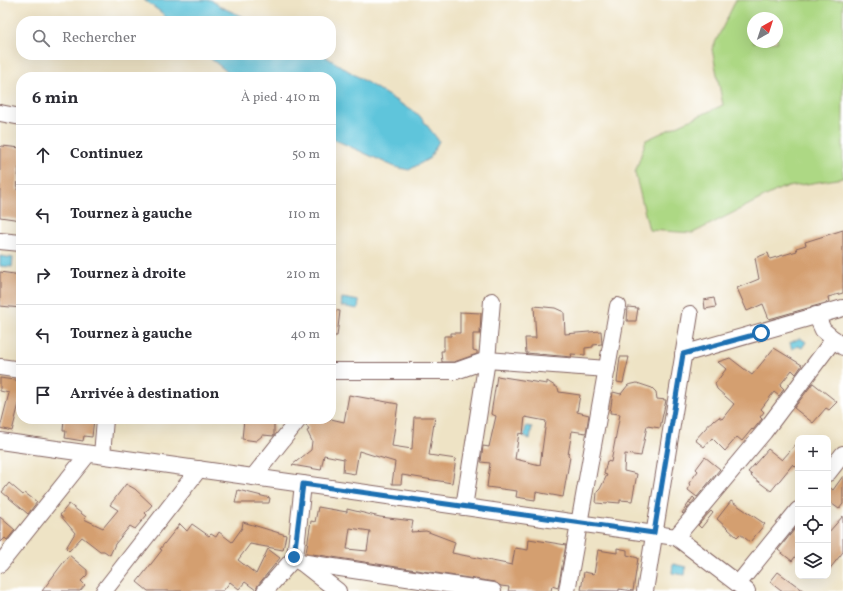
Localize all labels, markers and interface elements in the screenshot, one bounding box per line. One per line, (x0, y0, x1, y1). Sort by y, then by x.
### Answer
north arrow (747, 12, 783, 48)
search box (16, 16, 336, 60)
icon: search (30, 27, 52, 49)
text: Rechercher (62, 28, 136, 49)
text: 6 min (32, 87, 78, 110)
text: À pied · 410 m (241, 89, 320, 107)
icon: ahead (32, 144, 54, 166)
text: Continuez (70, 144, 143, 165)
text: 50 m (292, 146, 320, 164)
icon: left (32, 204, 54, 226)
text: Tournez à gauche (70, 204, 192, 225)
text: 110 m (288, 206, 320, 224)
icon: right (32, 264, 54, 286)
text: Tournez à droite (70, 264, 186, 285)
text: 210 m (286, 266, 320, 284)
icon: left (32, 324, 54, 346)
text: Tournez à gauche (70, 324, 192, 345)
route start (752, 324, 770, 342)
text: 40 m (291, 326, 320, 344)
icon: arrive (32, 384, 54, 406)
text: Arrivée à destination (70, 384, 219, 405)
map controls (795, 435, 831, 579)
button: + (795, 435, 831, 471)
button: − (795, 471, 831, 507)
button: locate (795, 507, 831, 543)
button: layers (795, 543, 831, 579)
route end (285, 548, 303, 566)

